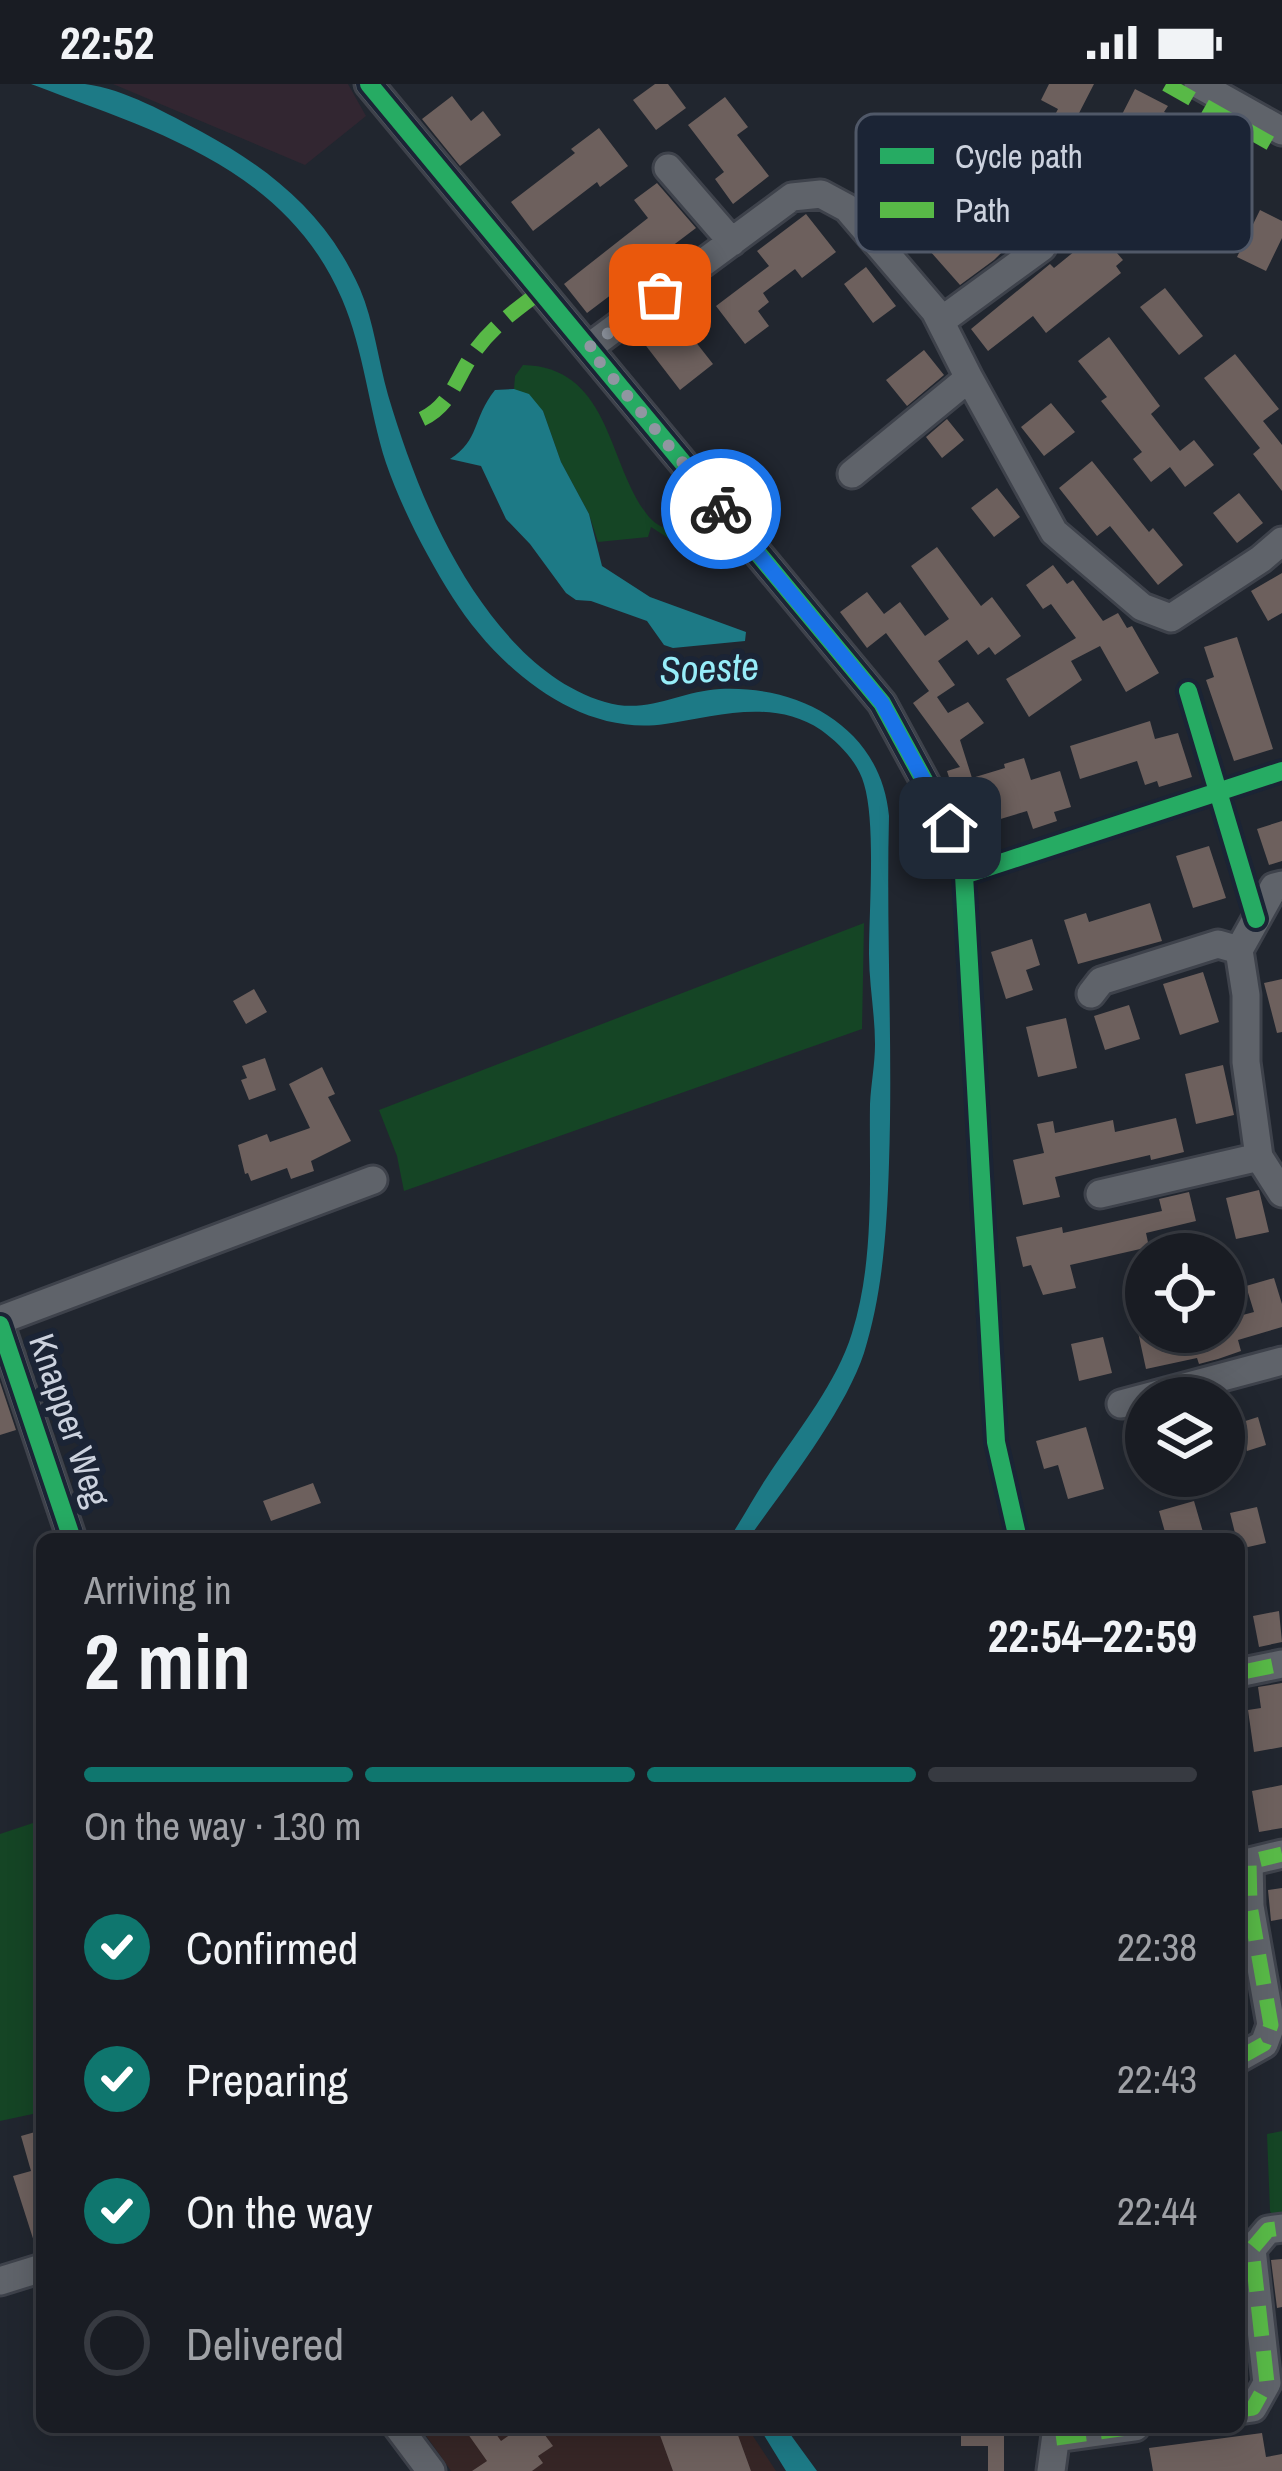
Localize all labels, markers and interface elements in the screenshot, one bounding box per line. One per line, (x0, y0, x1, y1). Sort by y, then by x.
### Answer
text: 22:52 (60, 12, 154, 73)
legend (856, 114, 1252, 252)
text: Cycle path (955, 134, 1083, 178)
text: Path (955, 188, 1011, 232)
pin (609, 244, 711, 346)
icon: bag (627, 262, 693, 328)
courier (661, 449, 781, 569)
icon: bike (688, 476, 754, 542)
water label: Soeste (658, 639, 760, 697)
pin (899, 777, 1001, 879)
icon: home (917, 795, 983, 861)
map controls (1125, 1233, 1245, 1497)
button: locate (1125, 1233, 1245, 1353)
street label: Knapper Weg (18, 1327, 122, 1513)
button: layers (1125, 1377, 1245, 1497)
text: Arriving in (84, 1564, 232, 1616)
text: 22:54–22:59 (988, 1605, 1197, 1666)
text: 2 min (84, 1608, 251, 1713)
text: On the way · 130 m (84, 1800, 361, 1852)
icon: check (84, 1914, 150, 1980)
text: Confirmed (186, 1917, 358, 1978)
text: 22:38 (1117, 1921, 1197, 1973)
icon: check (84, 2046, 150, 2112)
text: Preparing (186, 2049, 348, 2110)
text: 22:43 (1117, 2053, 1197, 2105)
icon: check (84, 2178, 150, 2244)
text: On the way (186, 2181, 373, 2242)
text: 22:44 (1117, 2185, 1197, 2237)
text: Delivered (186, 2313, 344, 2374)

